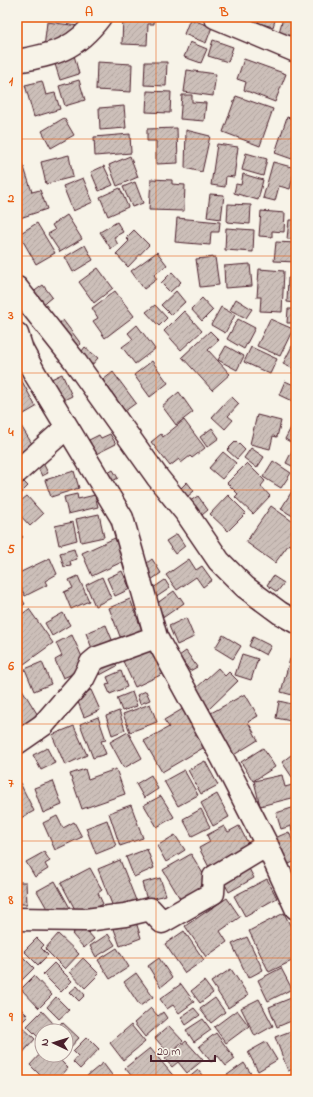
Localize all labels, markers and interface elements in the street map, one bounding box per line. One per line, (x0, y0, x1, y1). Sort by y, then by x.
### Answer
text: A (85, 3, 93, 22)
text: B (219, 3, 229, 22)
text: 1 (9, 72, 14, 91)
text: 2 (7, 189, 15, 208)
text: 3 (7, 306, 14, 325)
text: 4 (7, 423, 14, 442)
text: 5 (7, 540, 15, 559)
text: 6 (7, 657, 14, 676)
text: 7 (8, 774, 14, 793)
text: 8 (8, 891, 14, 910)
text: 9 (8, 1008, 14, 1027)
north arrow (34, 1023, 74, 1063)
scale bar (151, 1037, 215, 1063)
text: N (37, 1038, 53, 1047)
text: 20 m (157, 1043, 180, 1061)

